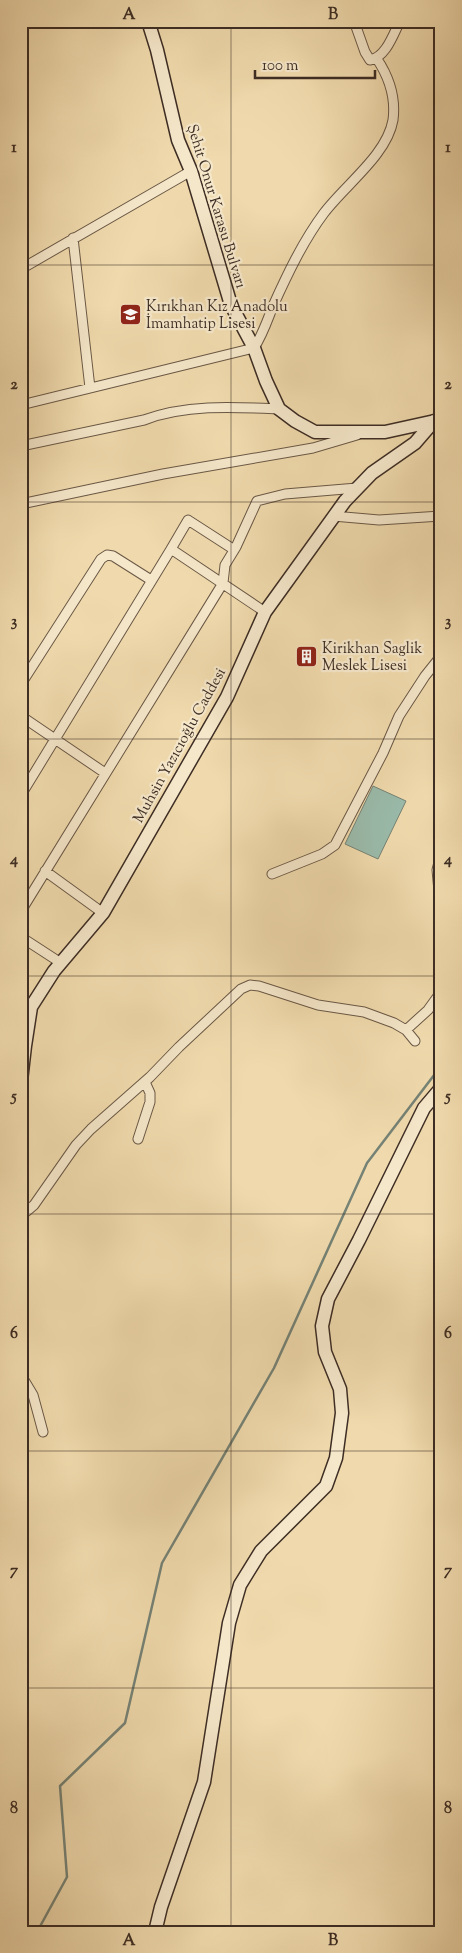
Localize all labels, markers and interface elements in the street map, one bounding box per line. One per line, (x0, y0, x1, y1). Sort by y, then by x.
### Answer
text: A (123, 4, 136, 27)
text: B (328, 4, 338, 27)
scale bar (255, 48, 374, 80)
text: 100 m (262, 56, 299, 77)
street label: Şehit Onur Karasu Bulvarı (181, 122, 251, 291)
text: 1 (11, 137, 17, 160)
text: 1 (445, 137, 451, 160)
place label: Kırıkhan Kız Anadolu İmamhatip Lisesi (146, 297, 288, 335)
school or university icon: Kırıkhan Kız Anadolu İmamhatip Lisesi (118, 303, 142, 327)
text: 2 (10, 374, 18, 397)
text: 2 (444, 374, 452, 397)
text: 3 (11, 611, 18, 634)
text: 3 (445, 611, 452, 634)
place label: Kirikhan Saglik Meslek Lisesi (322, 639, 422, 677)
building icon: Kirikhan Saglik Meslek Lisesi (294, 645, 318, 669)
street label: Muhsin Yazıcıoğlu Caddesi (129, 664, 232, 827)
text: 4 (9, 849, 18, 872)
text: 4 (443, 849, 452, 872)
text: 5 (9, 1086, 17, 1109)
text: 5 (443, 1086, 451, 1109)
text: 6 (10, 1323, 18, 1346)
text: 6 (444, 1323, 452, 1346)
text: 7 (10, 1560, 19, 1583)
text: 7 (444, 1560, 453, 1583)
text: 8 (10, 1798, 18, 1821)
text: 8 (444, 1798, 452, 1821)
text: A (123, 1930, 136, 1953)
text: B (328, 1930, 338, 1953)

